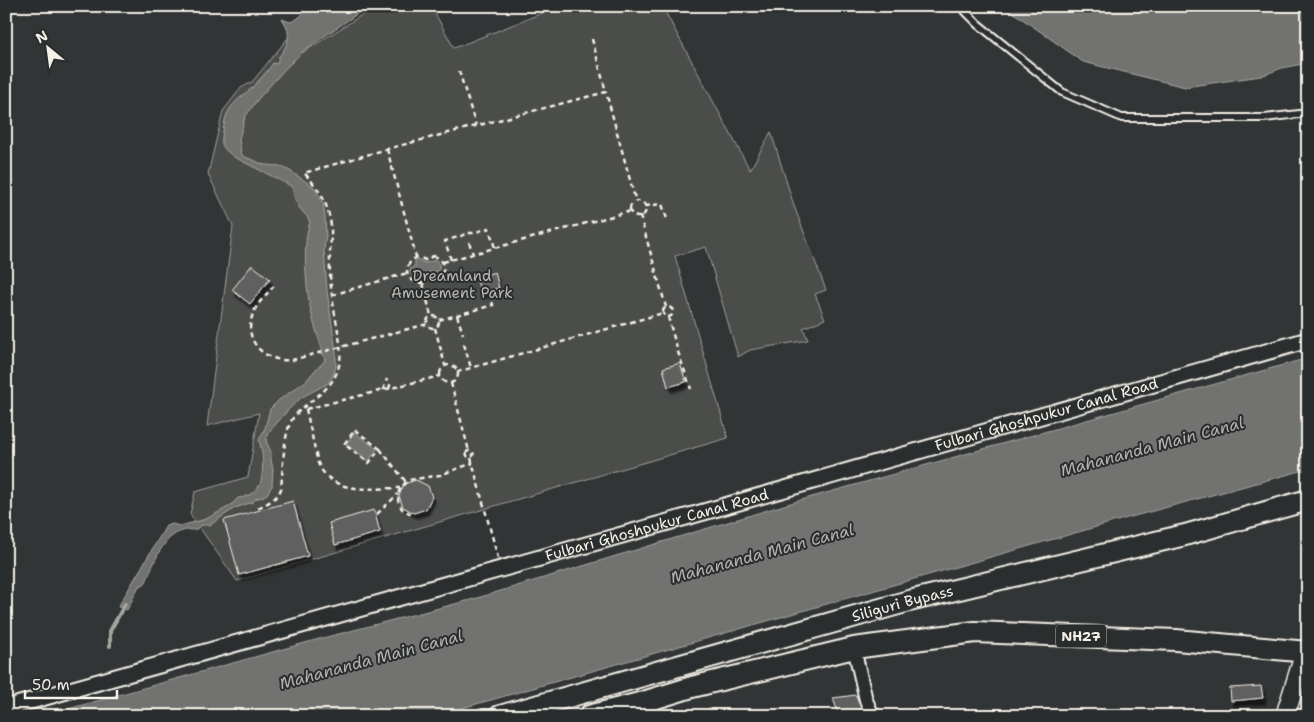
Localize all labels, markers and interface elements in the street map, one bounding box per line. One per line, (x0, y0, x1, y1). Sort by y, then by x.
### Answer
north arrow (22, 22, 72, 72)
text: N (32, 26, 51, 47)
park label: Dreamland Amusement Park (391, 266, 513, 303)
street label: Fulbari Ghoshpukur Canal Road (933, 373, 1161, 456)
water label: Mahananda Main Canal (1058, 412, 1246, 481)
street label: Fulbari Ghoshpukur Canal Road (543, 484, 771, 566)
water label: Mahananda Main Canal (668, 519, 856, 588)
street label: Siliguri Bypass (849, 581, 955, 627)
road number: NH27 (1056, 624, 1106, 648)
water label: Mahananda Main Canal (277, 625, 465, 694)
scale bar (25, 667, 118, 699)
text: 50 m (32, 675, 70, 695)

